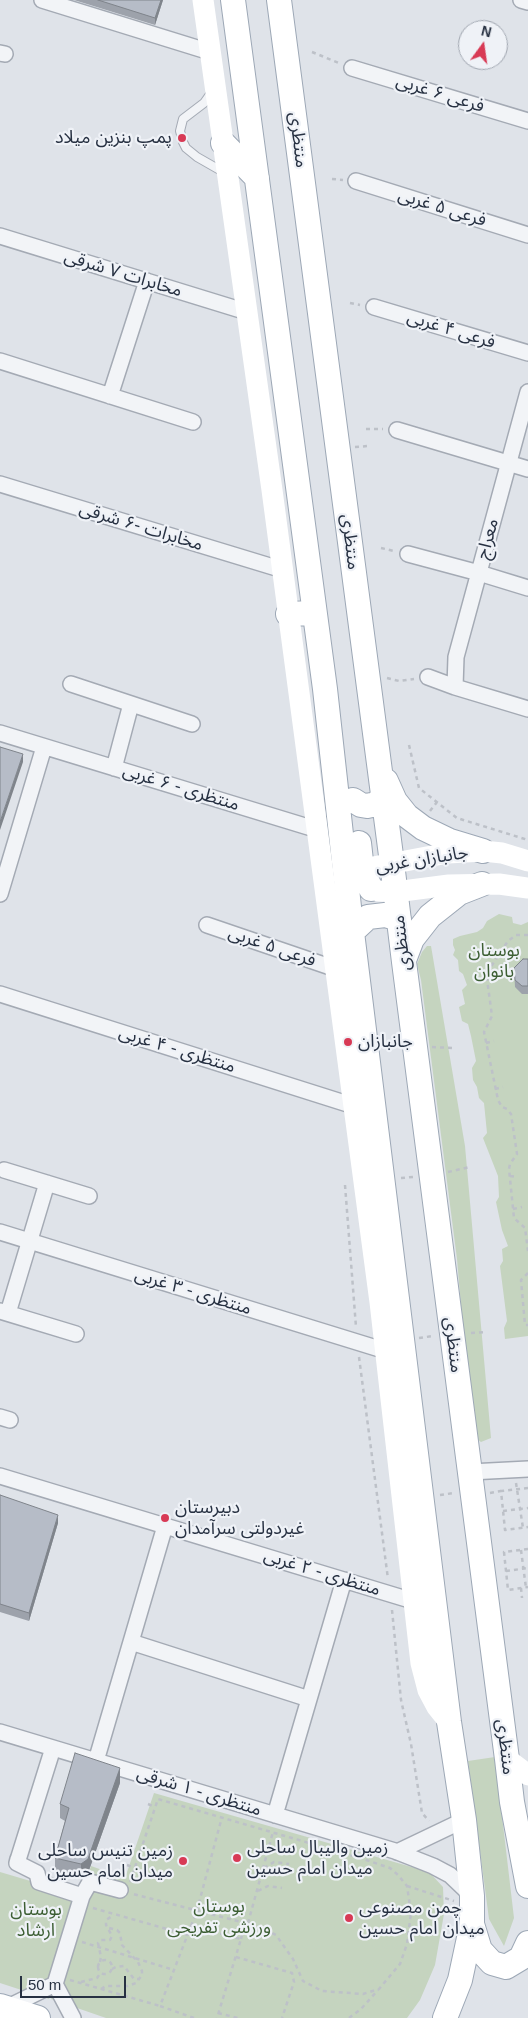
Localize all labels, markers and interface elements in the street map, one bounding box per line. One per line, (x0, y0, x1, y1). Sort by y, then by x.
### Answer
north arrow (458, 20, 508, 70)
text: N (480, 22, 493, 40)
street label: فرعی ۶ غربی (393, 70, 487, 118)
street label: منتظری (284, 111, 312, 169)
place label: پمپ بنزین میلاد (55, 127, 172, 149)
marker: پمپ بنزین میلاد (176, 132, 188, 144)
street label: فرعی ۵ غربی (395, 184, 489, 232)
street label: مخابرات ۷ شرقی (61, 246, 185, 302)
street label: فرعی ۴ غربی (404, 306, 498, 354)
street label: مخابرات -۶ شرقی (77, 498, 205, 556)
street label: منتظری (336, 513, 364, 571)
street label: معراج (472, 516, 504, 562)
street label: منتظری - ۶ غربی (120, 760, 242, 816)
street label: جانبازان غربی (374, 842, 470, 878)
street label: منتظری (388, 914, 416, 972)
street label: فرعی ۵ غربی (225, 922, 319, 972)
park label: بوستان بانوان (468, 940, 520, 982)
street label: منتظری - ۴ غربی (116, 1022, 238, 1078)
place label: جانبازان (358, 1031, 413, 1053)
marker: جانبازان (342, 1036, 354, 1048)
street label: منتظری - ۳ غربی (132, 1264, 254, 1320)
street label: منتظری (439, 1316, 467, 1374)
place label: دبیرستان غیردولتی سرآمدان (175, 1497, 304, 1540)
marker: دبیرستان غیردولتی سرآمدان (159, 1512, 171, 1524)
street label: منتظری - ۲ غربی (261, 1545, 383, 1601)
street label: منتظری (491, 1718, 519, 1776)
street label: منتظری - ۱ شرقی (134, 1763, 264, 1821)
place label: زمین والیبال ساحلی میدان امام حسین (247, 1837, 388, 1880)
place label: زمین تنیس ساحلی میدان امام حسین (38, 1840, 173, 1882)
marker: زمین والیبال ساحلی میدان امام حسین (231, 1852, 243, 1864)
marker: زمین تنیس ساحلی میدان امام حسین (177, 1855, 189, 1867)
park label: بوستان ورزشی تفریحی (167, 1896, 271, 1938)
place label: چمن مصنوعی میدان امام حسین (359, 1897, 485, 1940)
park label: بوستان ارشاد (10, 1899, 62, 1942)
marker: چمن مصنوعی میدان امام حسین (343, 1912, 355, 1924)
scale bar (22, 1966, 129, 1998)
text: 50 m (28, 1976, 61, 1993)

